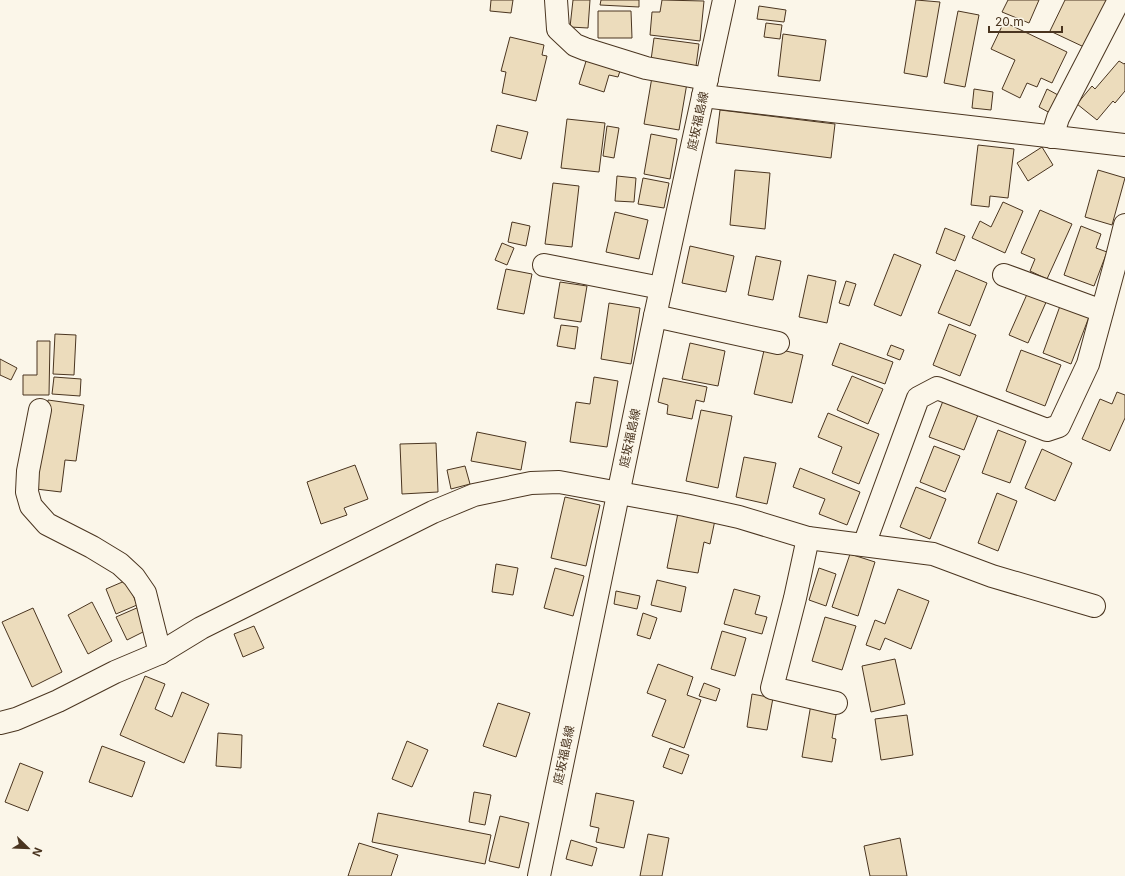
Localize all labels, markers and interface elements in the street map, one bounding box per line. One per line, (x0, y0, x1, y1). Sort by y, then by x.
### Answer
scale bar (989, 8, 1062, 34)
text: 20 m (995, 14, 1024, 29)
street label: 庭坂福島線 (684, 90, 711, 152)
street label: 庭坂福島線 (616, 407, 643, 469)
street label: 庭坂福島線 (550, 724, 577, 786)
north arrow (8, 828, 48, 868)
text: N (29, 845, 45, 859)

